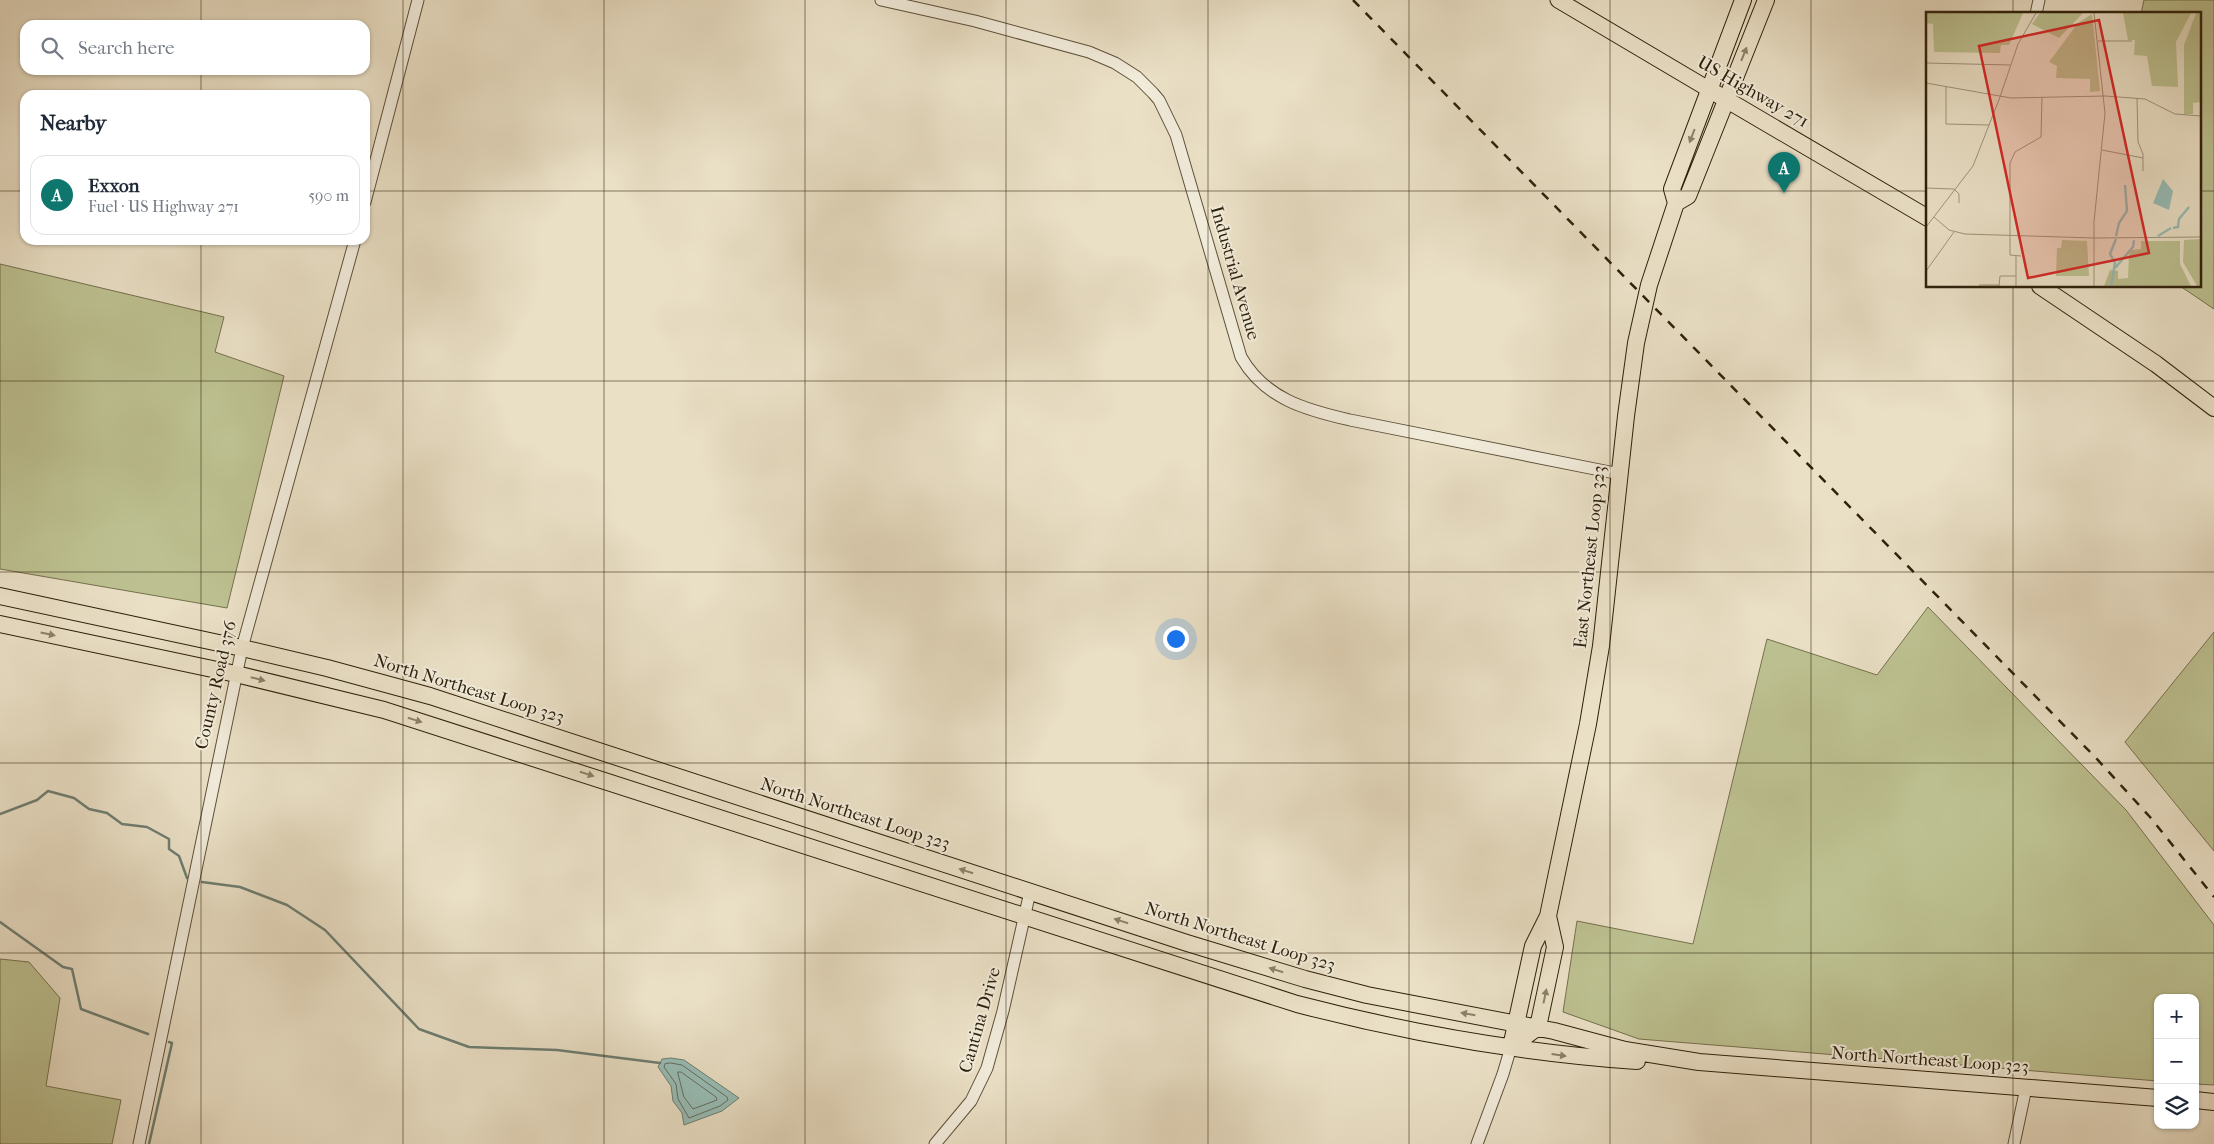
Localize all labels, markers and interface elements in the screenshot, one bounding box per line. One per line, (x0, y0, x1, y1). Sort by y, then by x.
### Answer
inset map (1926, 12, 2202, 288)
search box (20, 20, 370, 75)
icon: search (38, 34, 66, 62)
text: Search here (78, 37, 174, 59)
one-way arrow (1741, 47, 1749, 61)
street label: US Highway 271 (1694, 52, 1812, 132)
text: Nearby (40, 111, 106, 135)
one-way arrow (1688, 129, 1696, 144)
pin: A (1768, 152, 1800, 193)
text: Exxon (88, 175, 140, 197)
text: A (52, 186, 62, 205)
text: 590 m (308, 186, 349, 205)
text: Fuel · US Highway 271 (88, 197, 239, 216)
street label: Industrial Avenue (1206, 203, 1264, 343)
street label: East Northeast Loop 323 (1570, 465, 1610, 649)
street label: County Road 376 (191, 618, 241, 751)
your location (1163, 626, 1189, 652)
one-way arrow (40, 630, 55, 638)
street label: North Northeast Loop 323 (371, 650, 567, 728)
one-way arrow (250, 675, 265, 683)
one-way arrow (408, 716, 423, 724)
one-way arrow (579, 771, 594, 779)
street label: North Northeast Loop 323 (758, 773, 952, 855)
one-way arrow (959, 867, 974, 874)
street label: North Northeast Loop 323 (1142, 898, 1338, 976)
one-way arrow (1113, 917, 1128, 925)
street label: Cantina Drive (955, 965, 1005, 1075)
one-way arrow (1268, 966, 1283, 974)
one-way arrow (1541, 988, 1549, 1003)
map controls (2154, 994, 2199, 1129)
button: + (2154, 994, 2199, 1039)
one-way arrow (1460, 1010, 1476, 1018)
button: − (2154, 1039, 2199, 1084)
street label: North Northeast Loop 323 (1831, 1043, 2029, 1077)
one-way arrow (1551, 1051, 1567, 1059)
button: layers (2154, 1084, 2199, 1129)

